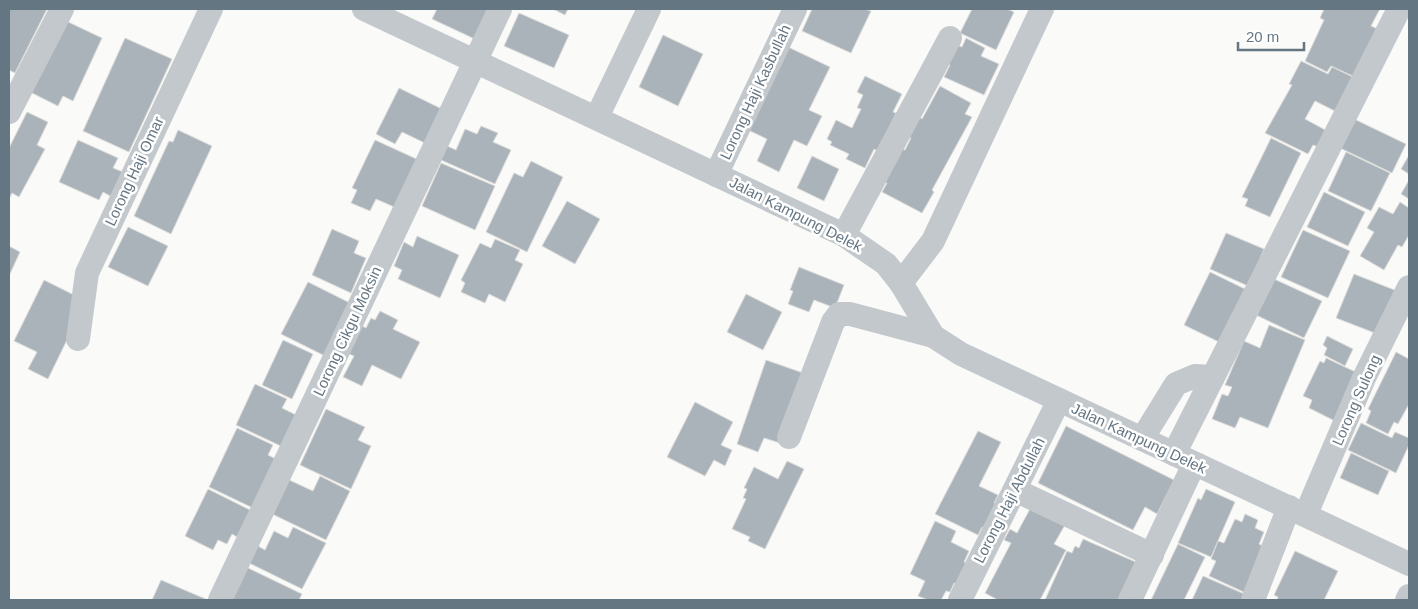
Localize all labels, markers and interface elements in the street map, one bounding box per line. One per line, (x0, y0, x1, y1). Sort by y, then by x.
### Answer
scale bar (1238, 20, 1304, 52)
street label: Lorong Haji Kasbullah (716, 22, 794, 162)
text: 20 m (1246, 28, 1279, 45)
street label: Lorong Haji Omar (101, 114, 167, 228)
street label: Jalan Kampung Delek (727, 173, 866, 255)
street label: Lorong Cikgu Moksin (310, 264, 384, 398)
street label: Lorong Sulong (1328, 352, 1384, 448)
street label: Jalan Kampung Delek (1069, 399, 1210, 477)
street label: Lorong Haji Abdullah (970, 434, 1048, 566)

